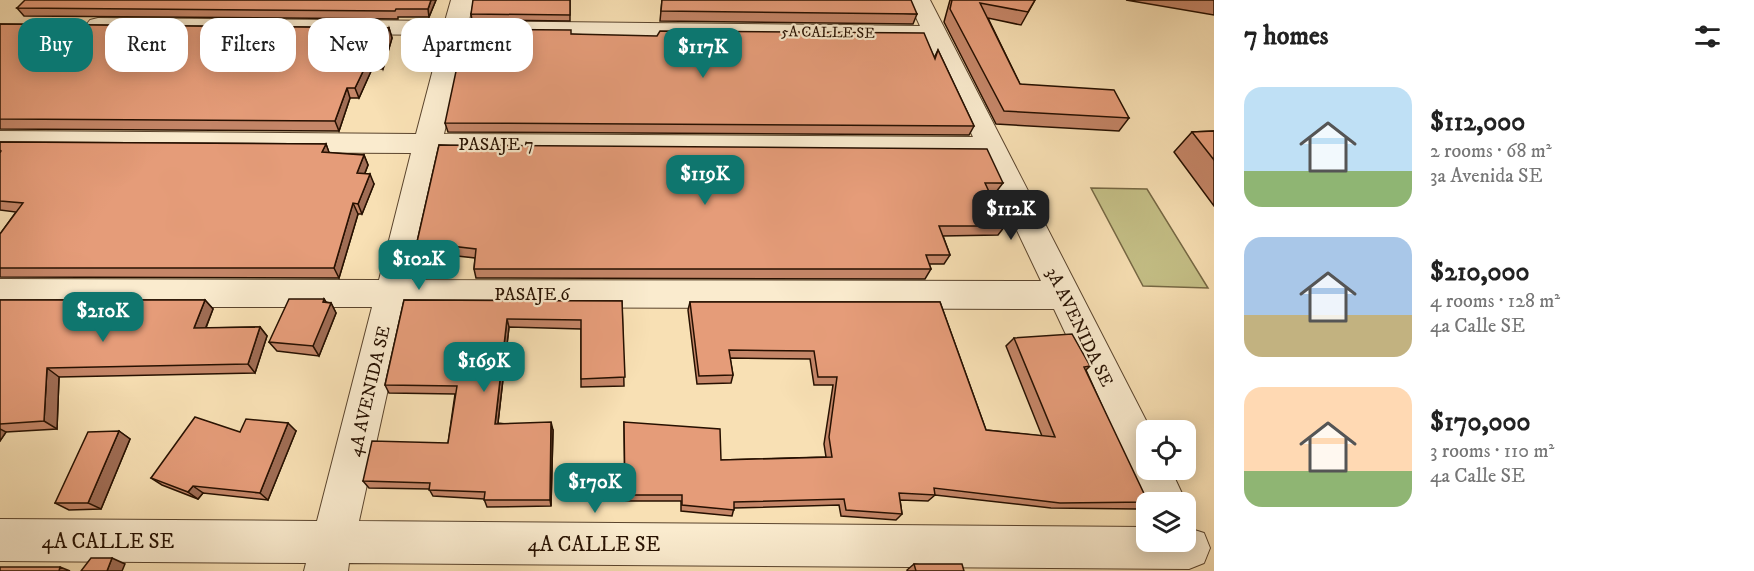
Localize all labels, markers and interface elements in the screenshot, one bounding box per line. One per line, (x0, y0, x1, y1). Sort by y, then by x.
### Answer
chip: Buy (18, 18, 93, 72)
chip: Rent (105, 18, 188, 72)
chip: Filters (200, 18, 296, 72)
chip: New (308, 18, 389, 72)
chip: Apartment (401, 18, 533, 72)
text: 7 homes (1244, 20, 1328, 53)
icon: filters (1691, 20, 1724, 53)
street label: 5A CALLE SE (781, 22, 875, 43)
pin: $117K (661, 28, 745, 79)
text: $117K (678, 35, 728, 60)
text: $112,000 (1430, 106, 1525, 139)
icon: home (1292, 111, 1364, 183)
street label: PASAJE 7 (458, 134, 534, 156)
text: 2 rooms · 68 m² (1430, 139, 1552, 164)
pin: $119K (663, 155, 747, 206)
text: $119K (680, 162, 730, 187)
text: 3a Avenida SE (1430, 164, 1543, 189)
pin: $112K (969, 190, 1053, 241)
text: $112K (986, 197, 1036, 222)
pin: $102K (377, 240, 461, 291)
text: $102K (393, 247, 445, 272)
text: $210,000 (1430, 256, 1529, 289)
icon: home (1292, 261, 1364, 333)
street label: 3A AVENIDA SE (1041, 264, 1118, 391)
street label: PASAJE 6 (494, 284, 570, 306)
text: 4 rooms · 128 m² (1430, 289, 1560, 314)
pin: $210K (61, 292, 145, 343)
text: $210K (77, 299, 129, 324)
text: 4a Calle SE (1430, 314, 1525, 339)
street label: 4A AVENIDA SE (344, 323, 396, 459)
pin: $169K (442, 342, 526, 393)
text: $169K (458, 349, 510, 374)
text: $170,000 (1430, 406, 1530, 439)
icon: home (1292, 411, 1364, 483)
map controls (1136, 420, 1196, 552)
button: locate (1136, 420, 1196, 480)
text: 3 rooms · 110 m² (1430, 439, 1554, 464)
pin: $170K (553, 463, 637, 514)
text: 4a Calle SE (1430, 464, 1525, 489)
text: $170K (568, 470, 622, 495)
button: layers (1136, 492, 1196, 552)
street label: 4A CALLE SE (42, 529, 175, 555)
street label: 4A CALLE SE (528, 532, 661, 558)

